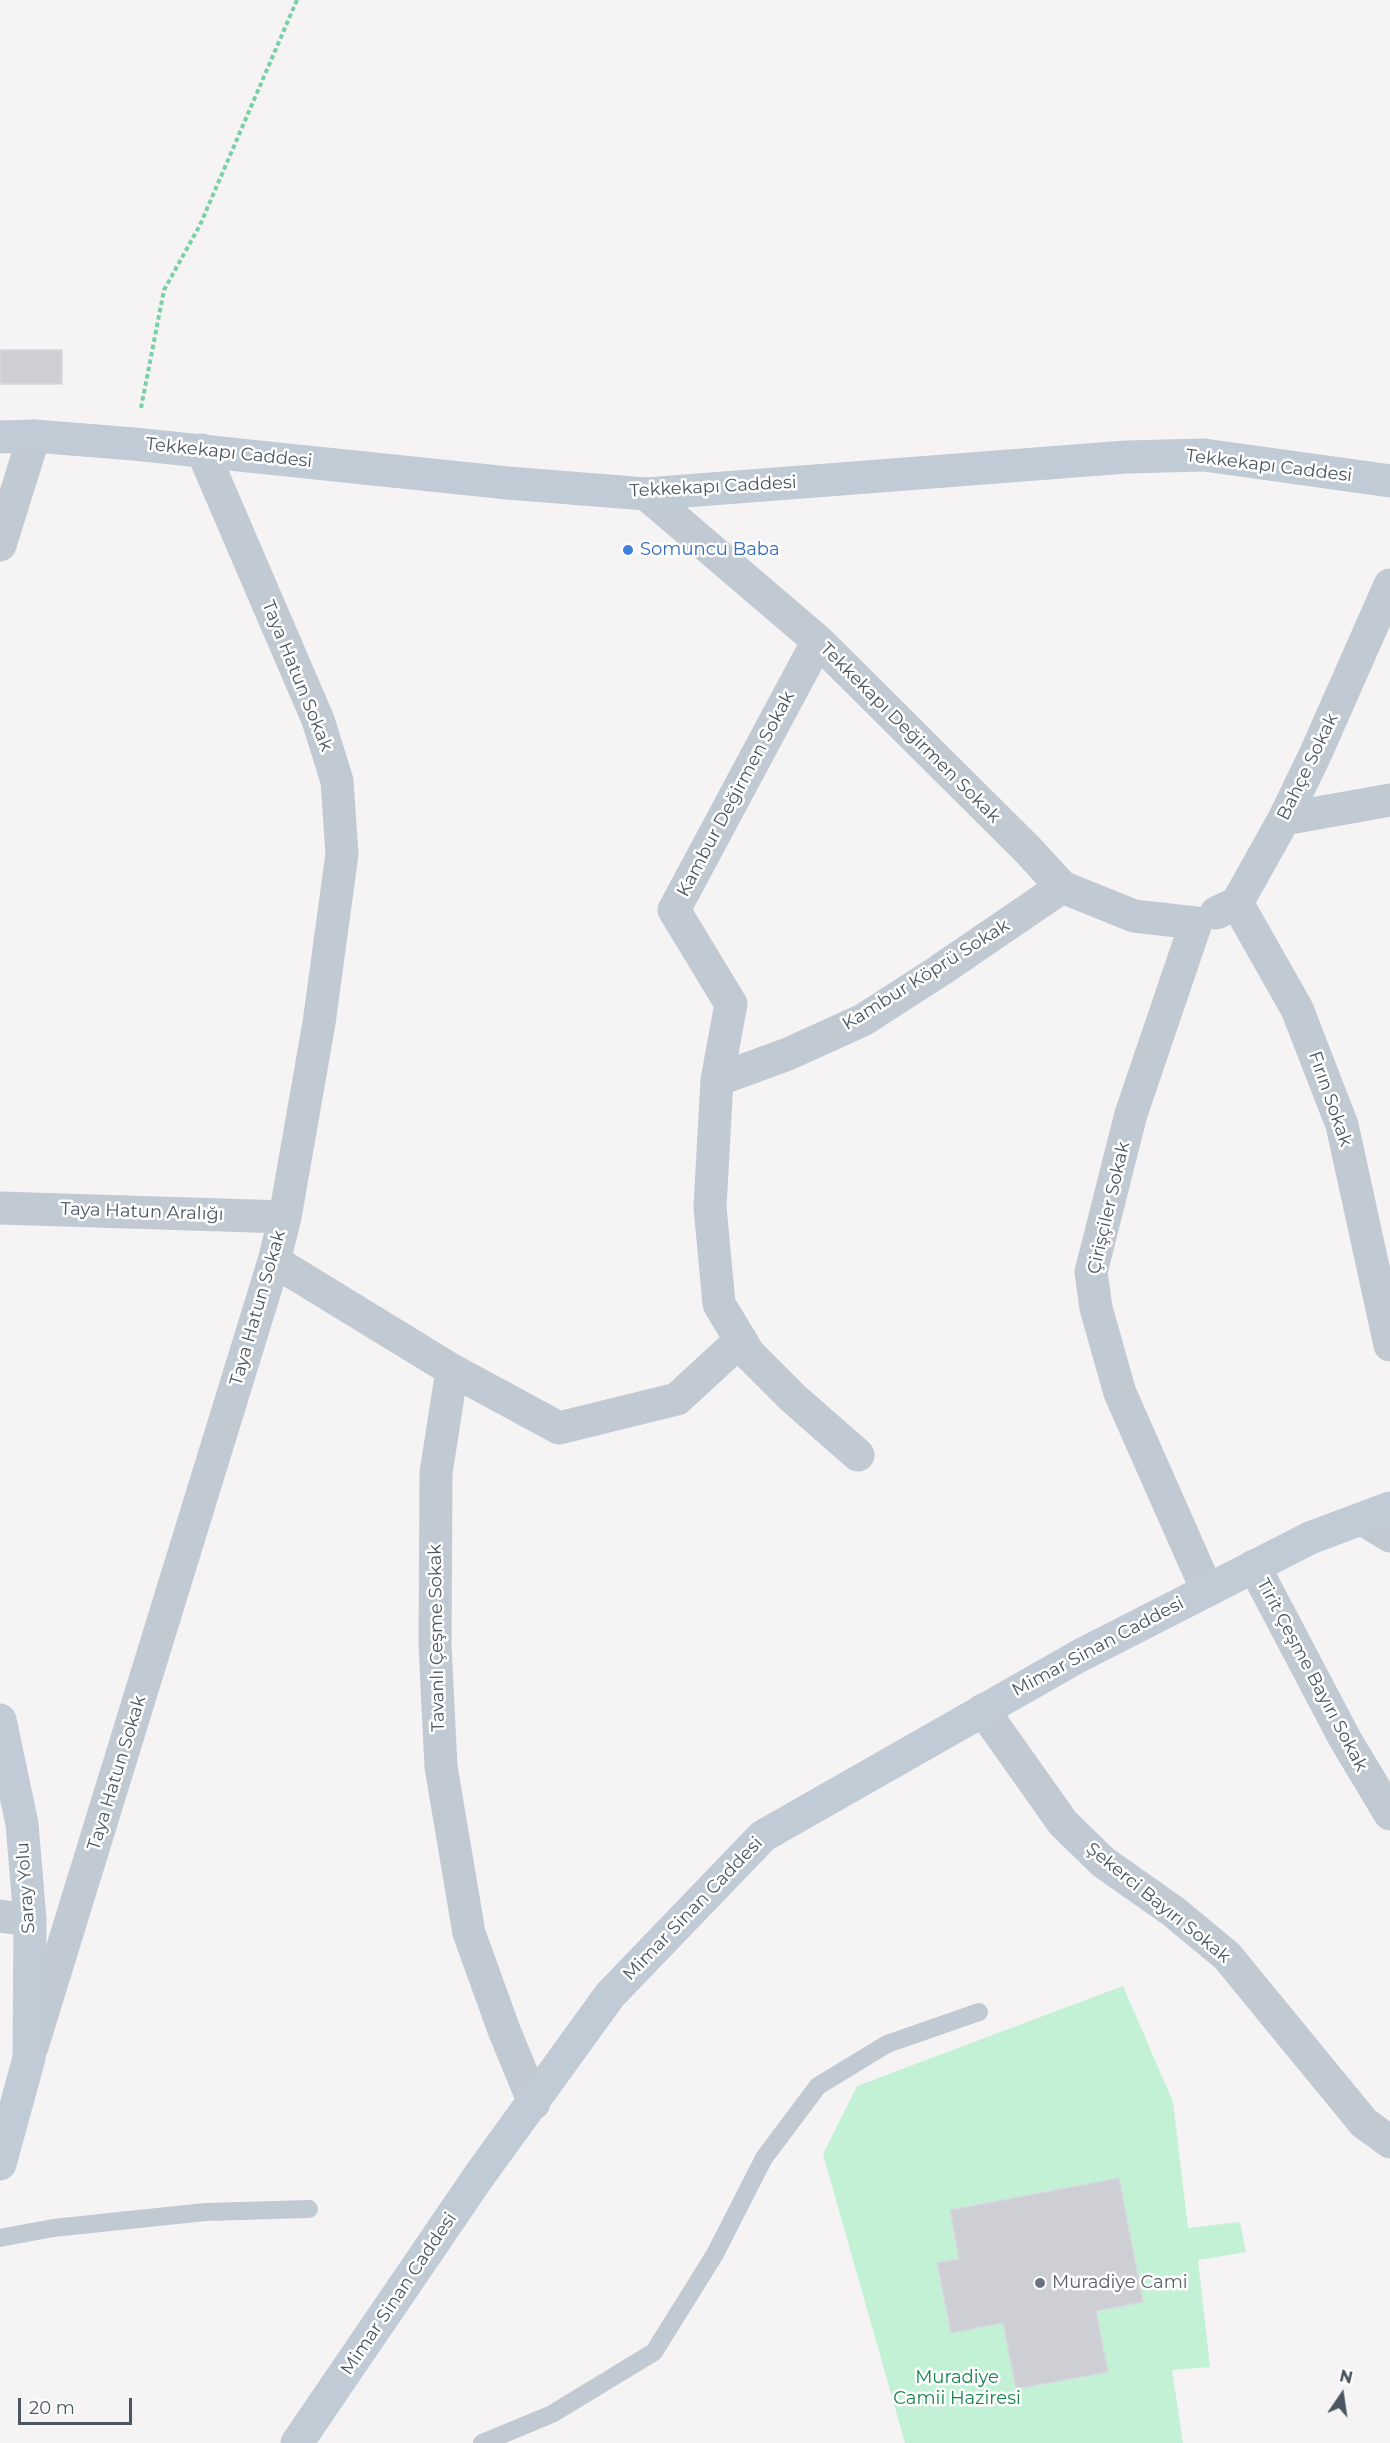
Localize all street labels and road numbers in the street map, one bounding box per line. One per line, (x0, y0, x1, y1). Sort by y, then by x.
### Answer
street label: Tekkekapı Caddesi (145, 434, 313, 472)
street label: Tekkekapı Caddesi (1185, 445, 1353, 487)
street label: Tekkekapı Caddesi (629, 472, 797, 502)
street label: Taya Hatun Sokak (257, 597, 337, 755)
street label: Tekkekapı Değirmen Sokak (815, 638, 1005, 828)
street label: Kambur Değirmen Sokak (673, 688, 799, 900)
street label: Bahçe Sokak (1273, 710, 1343, 824)
street label: Kambur Köprü Sokak (839, 915, 1013, 1035)
street label: Fırın Sokak (1304, 1049, 1356, 1149)
street label: Çirişçiler Sokak (1083, 1140, 1135, 1276)
street label: Taya Hatun Aralığı (60, 1198, 224, 1226)
street label: Taya Hatun Sokak (225, 1228, 291, 1388)
street label: Tavanlı Çeşme Sokak (425, 1544, 449, 1732)
street label: Tirit Çeşme Bayırı Sokak (1252, 1575, 1372, 1775)
street label: Mimar Sinan Caddesi (1008, 1593, 1188, 1701)
street label: Taya Hatun Sokak (83, 1693, 151, 1853)
street label: Mimar Sinan Caddesi (619, 1833, 767, 1985)
street label: Şekerci Bayırı Sokak (1082, 1838, 1234, 1968)
street label: Saray Yolu (12, 1842, 40, 1934)
street label: Mimar Sinan Caddesi (337, 2209, 461, 2379)

